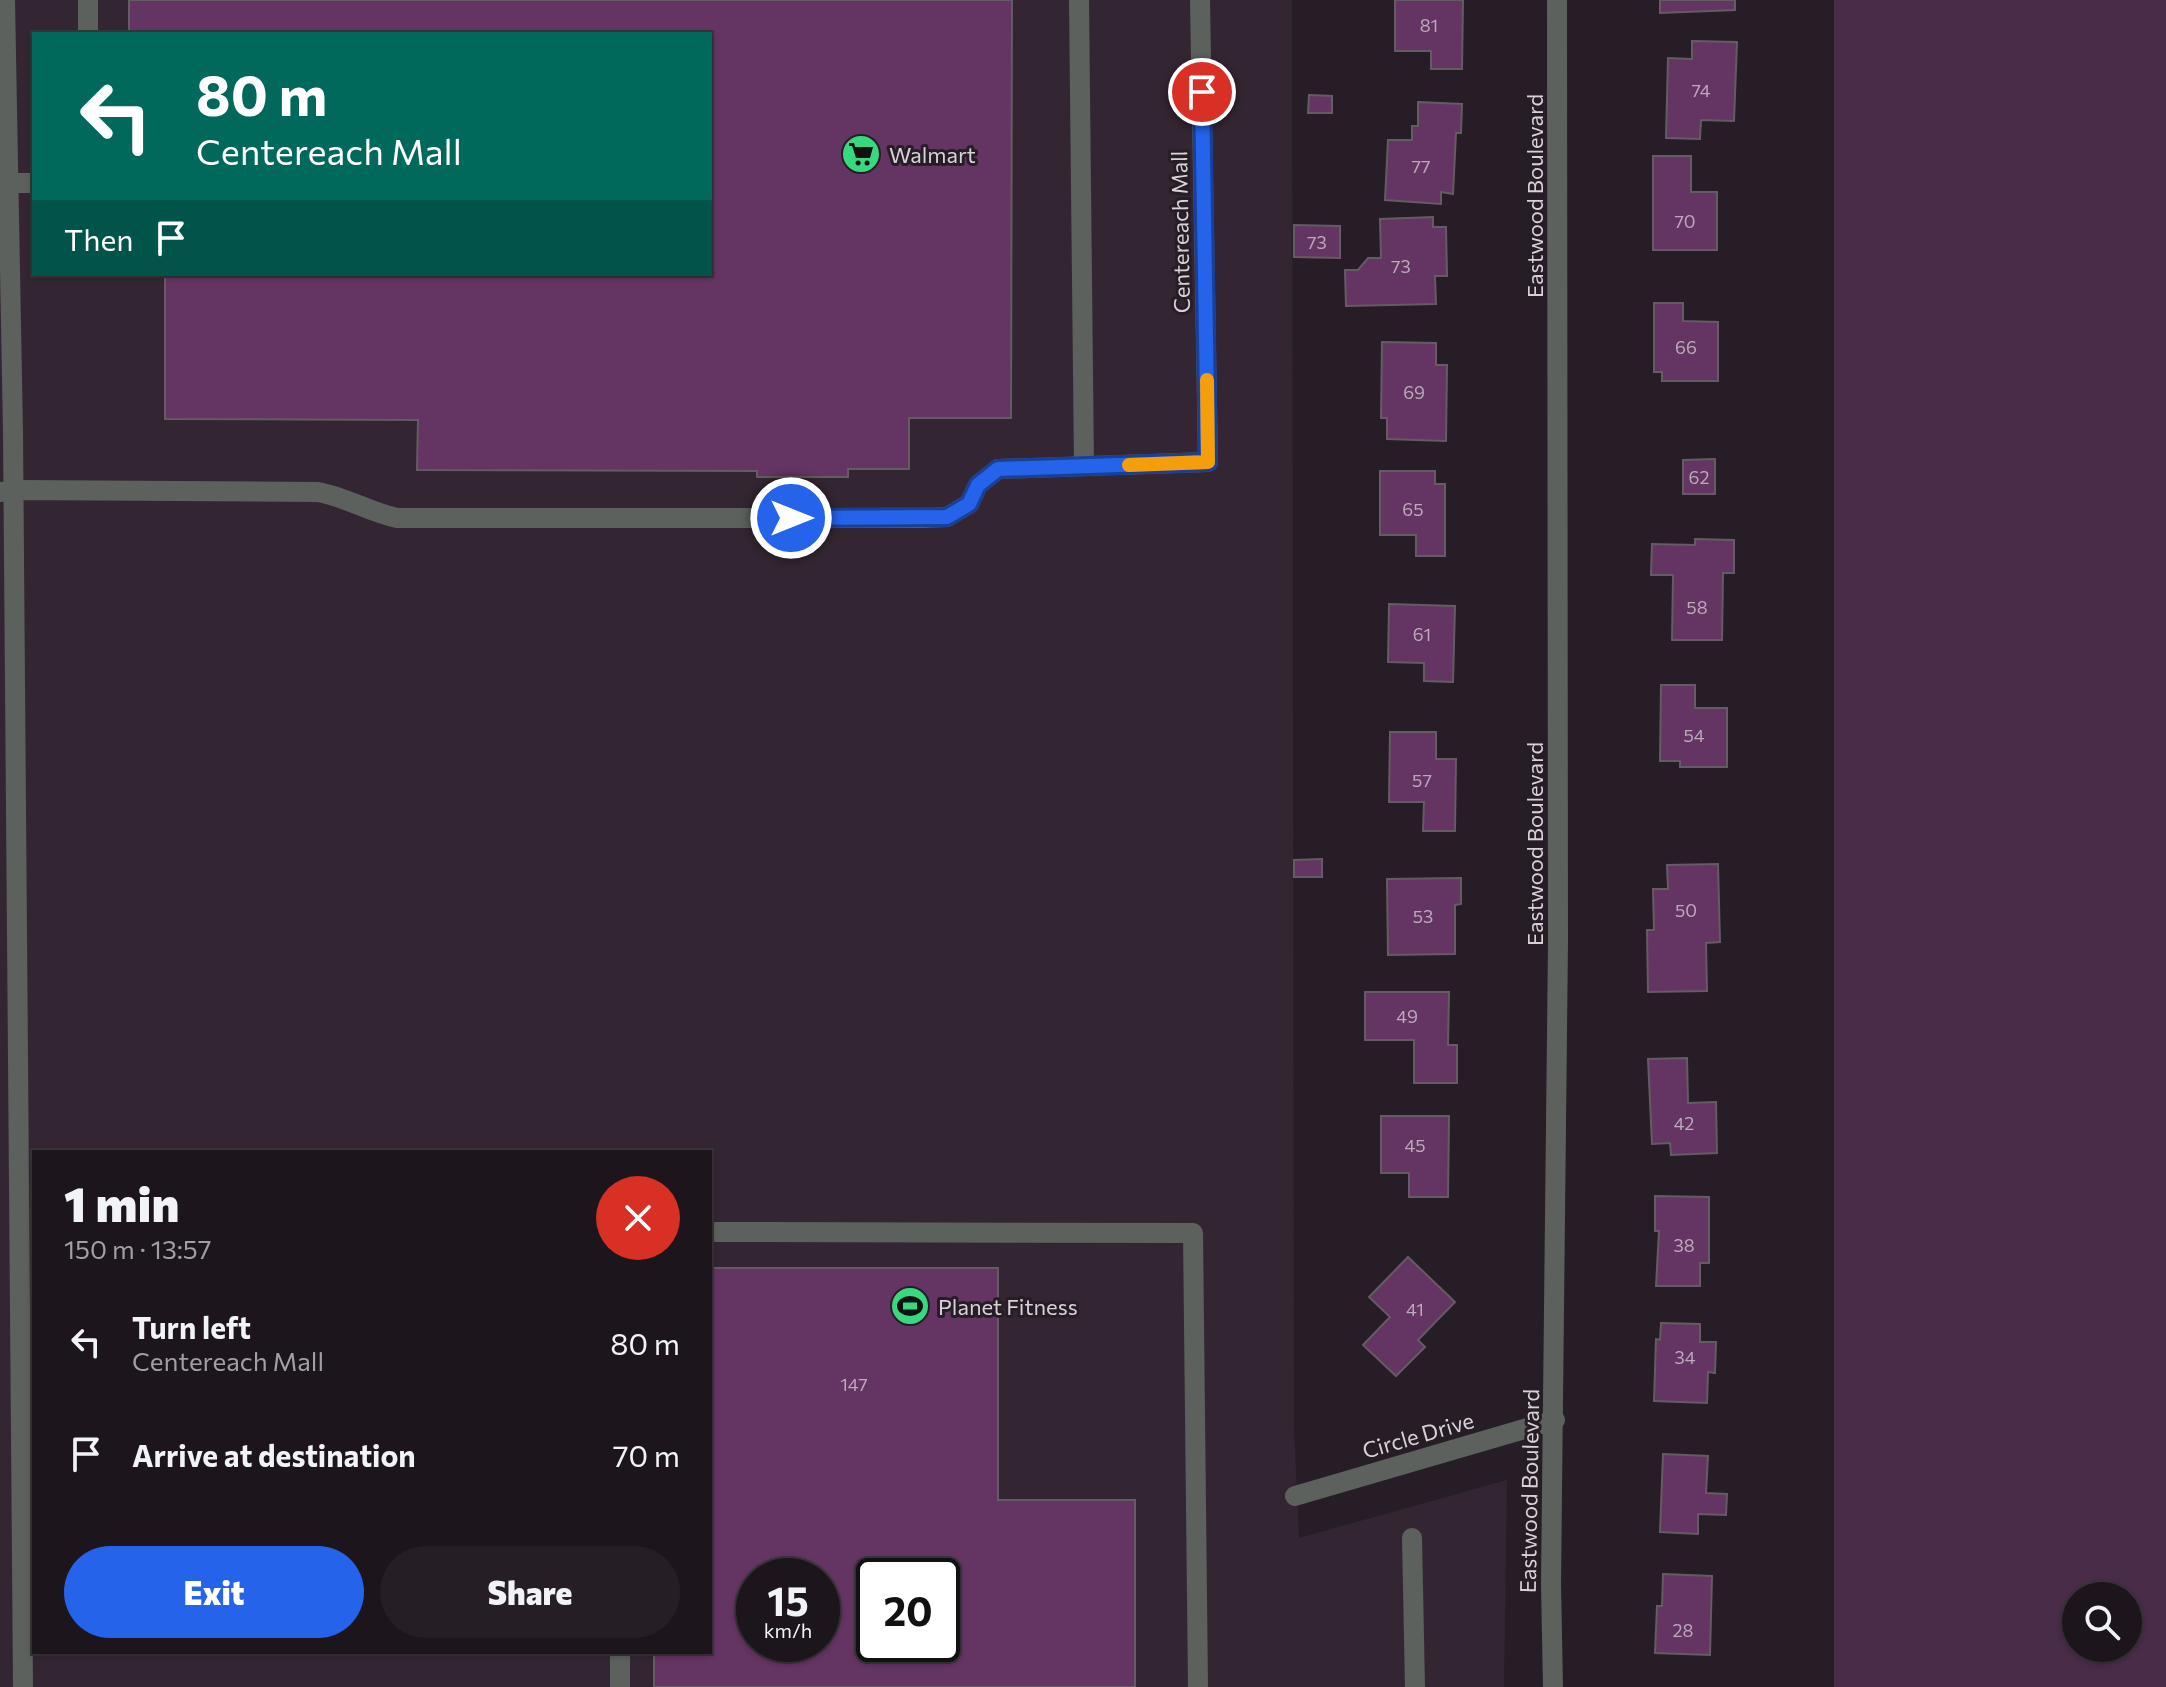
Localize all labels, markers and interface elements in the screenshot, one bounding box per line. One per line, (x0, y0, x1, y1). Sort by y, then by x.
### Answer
house number: 81 (1420, 14, 1438, 36)
pin (1168, 58, 1236, 126)
text: 80 m (196, 59, 327, 128)
icon: left (64, 64, 168, 168)
icon: arrive (1180, 70, 1224, 114)
house number: 74 (1691, 79, 1711, 101)
street label: Eastwood Boulevard (1521, 94, 1548, 298)
text: Centereach Mall (196, 128, 462, 172)
supermarket icon: Walmart (840, 133, 882, 175)
place label: Walmart (889, 141, 976, 168)
street label: Centereach Mall (1165, 151, 1195, 313)
house number: 77 (1411, 155, 1431, 177)
house number: 70 (1674, 210, 1696, 232)
icon: arrive (149, 216, 193, 260)
text: Then (64, 220, 133, 257)
house number: 73 (1307, 231, 1327, 253)
house number: 73 (1391, 255, 1411, 277)
house number: 66 (1675, 336, 1697, 358)
house number: 69 (1403, 381, 1425, 403)
house number: 62 (1689, 466, 1709, 488)
position arrow (749, 476, 833, 560)
house number: 65 (1402, 498, 1424, 520)
house number: 58 (1686, 596, 1708, 618)
house number: 61 (1413, 623, 1431, 645)
house number: 54 (1683, 724, 1705, 746)
street label: Eastwood Boulevard (1521, 742, 1548, 946)
house number: 57 (1412, 769, 1432, 791)
house number: 50 (1675, 899, 1697, 921)
house number: 53 (1413, 905, 1433, 927)
house number: 49 (1396, 1005, 1418, 1027)
house number: 42 (1674, 1112, 1694, 1134)
house number: 45 (1404, 1134, 1426, 1156)
text: 1 min (64, 1173, 179, 1232)
button: close (596, 1176, 680, 1260)
text: 150 m · 13:57 (64, 1233, 212, 1264)
house number: 38 (1673, 1234, 1695, 1256)
sports icon: Planet Fitness (889, 1285, 931, 1327)
place label: Planet Fitness (938, 1293, 1078, 1320)
house number: 41 (1406, 1298, 1424, 1320)
text: Turn left (132, 1308, 251, 1345)
icon: left (64, 1320, 108, 1364)
text: 80 m (610, 1324, 680, 1361)
text: Centereach Mall (132, 1345, 324, 1376)
house number: 34 (1674, 1346, 1696, 1368)
house number: 147 (840, 1373, 868, 1395)
street label: Eastwood Boulevard (1514, 1389, 1544, 1593)
street label: Circle Drive (1359, 1406, 1477, 1464)
icon: arrive (64, 1432, 108, 1476)
text: Arrive at destination (132, 1436, 416, 1473)
text: 70 m (613, 1436, 680, 1473)
button: Exit (64, 1546, 364, 1638)
button: Share (380, 1546, 680, 1638)
speed limit sign: 20 (856, 1558, 960, 1662)
text: 15 (767, 1575, 809, 1624)
map controls (2062, 1582, 2142, 1662)
button: search (2062, 1582, 2142, 1662)
text: km/h (764, 1618, 812, 1642)
house number: 28 (1673, 1619, 1694, 1641)

